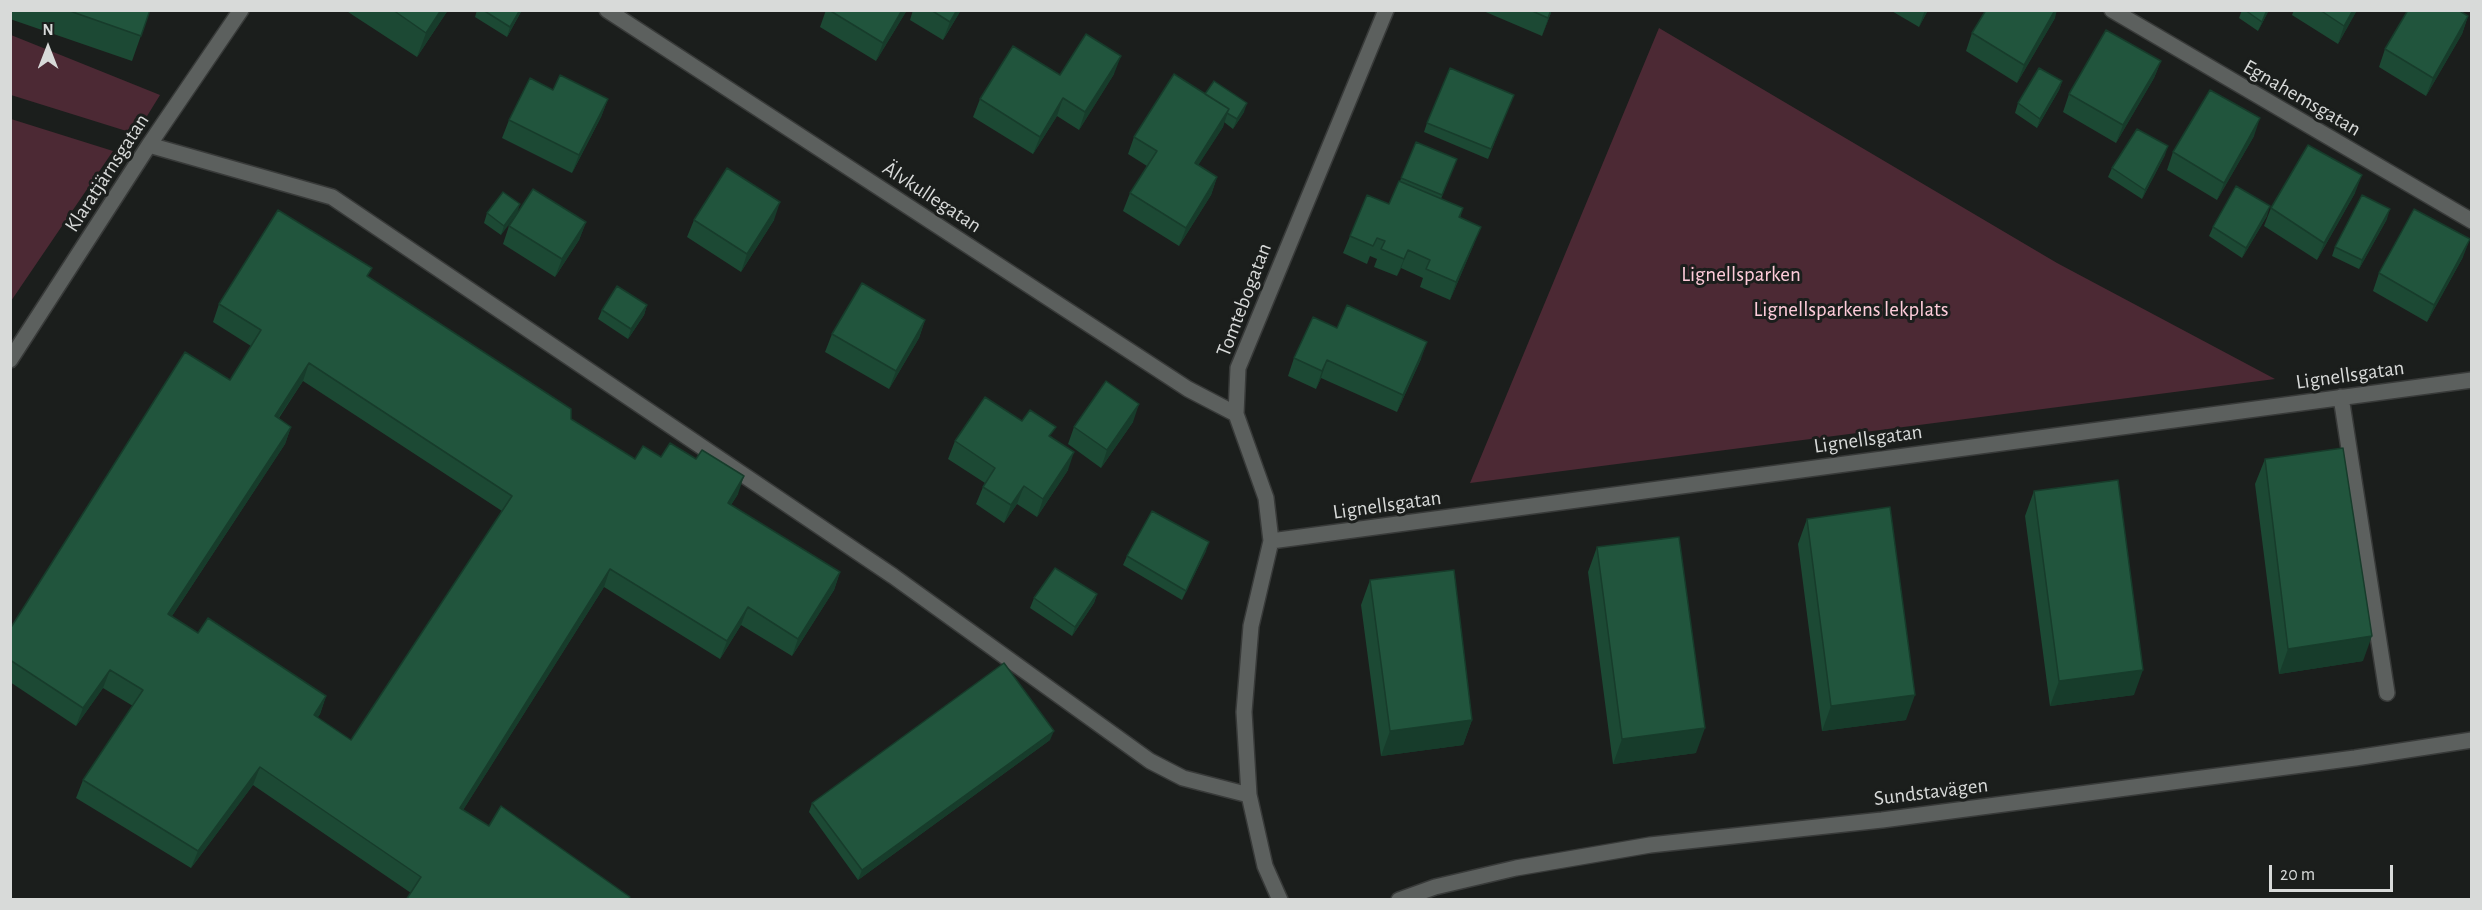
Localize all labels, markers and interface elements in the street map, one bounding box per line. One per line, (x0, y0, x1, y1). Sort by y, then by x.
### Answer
north arrow (18, 18, 78, 78)
text: N (42, 22, 54, 38)
street label: Egnahemsgatan (2239, 54, 2365, 142)
street label: Klaratjärnsgatan (59, 109, 155, 237)
street label: Älvkullegatan (878, 156, 986, 238)
street label: Tomtebogatan (1211, 240, 1277, 360)
park label: Lignellsparken (1681, 262, 1801, 288)
park label: Lignellsparkens lekplats (1753, 297, 1949, 323)
street label: Lignellsgatan (2294, 355, 2406, 395)
street label: Lignellsgatan (1812, 419, 1924, 459)
street label: Lignellsgatan (1331, 485, 1443, 525)
street label: Sundstavägen (1872, 772, 1990, 812)
scale bar (2272, 853, 2396, 891)
text: 20 m (2280, 866, 2315, 884)

